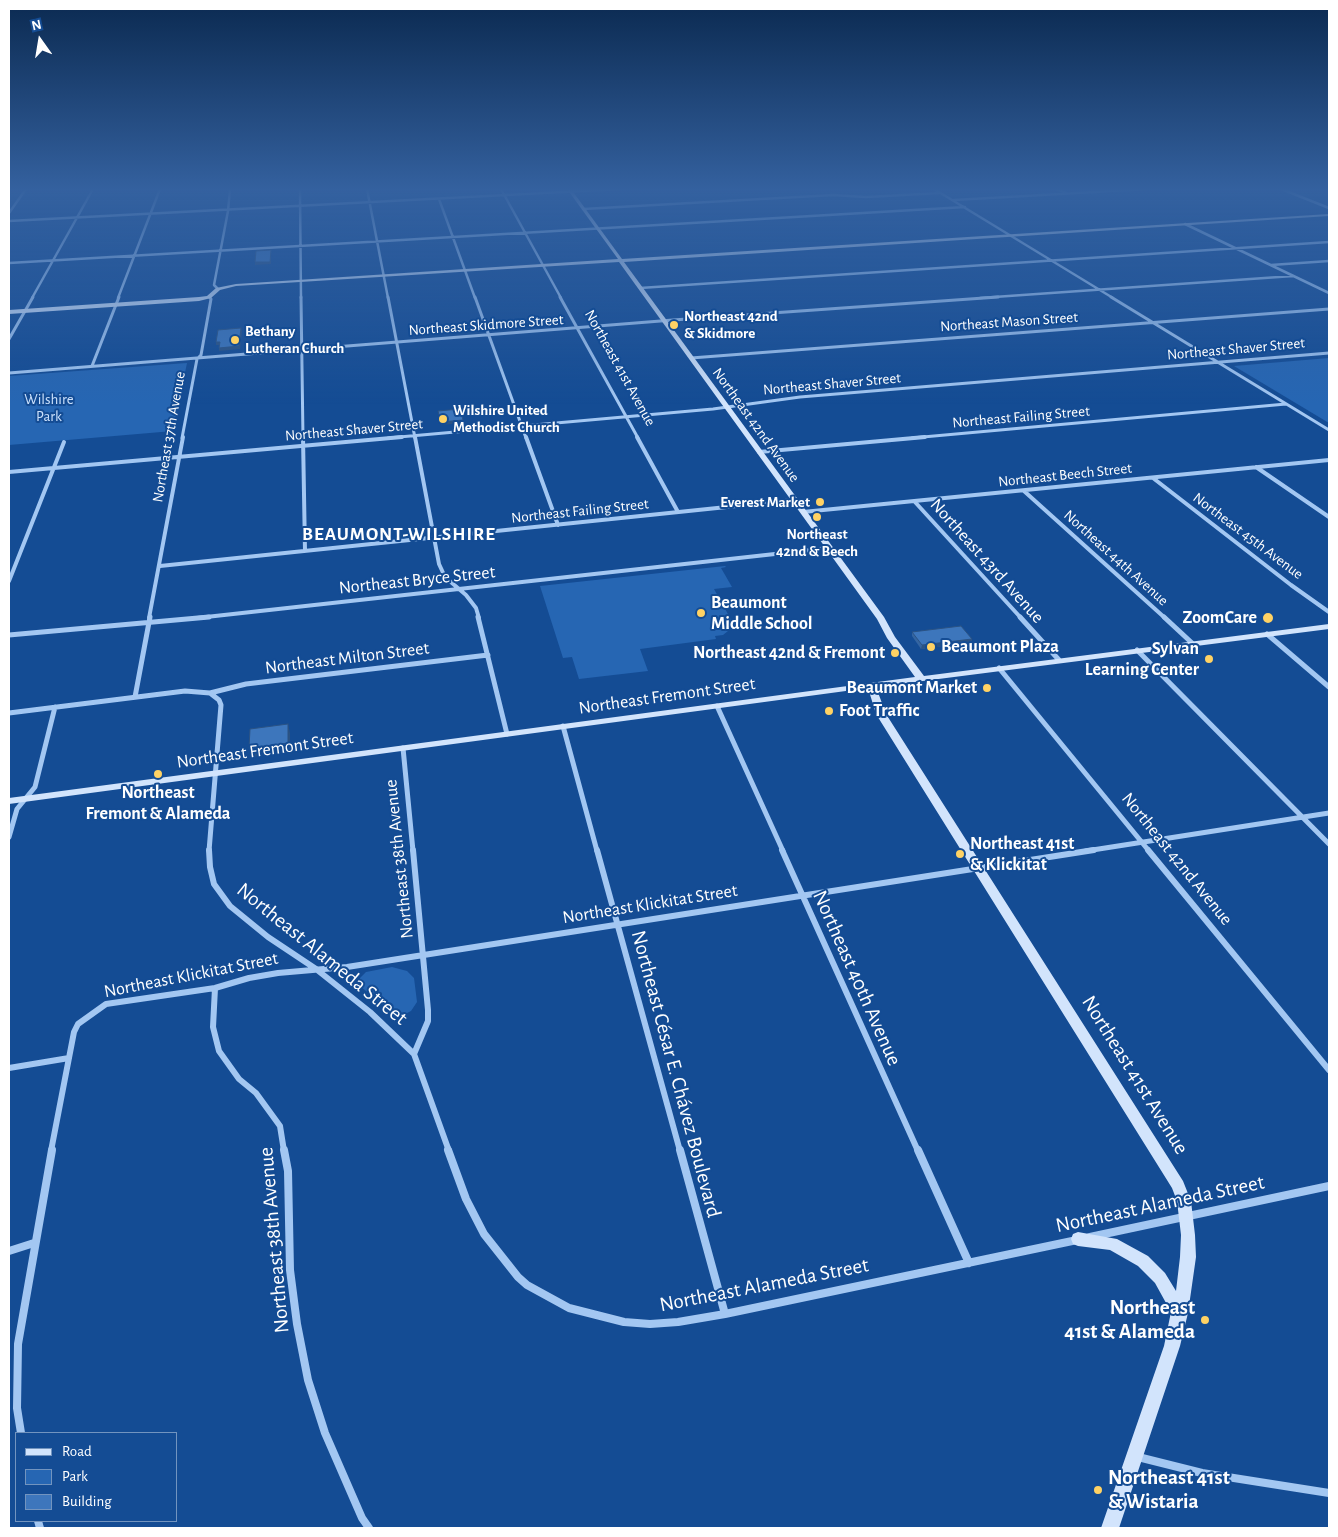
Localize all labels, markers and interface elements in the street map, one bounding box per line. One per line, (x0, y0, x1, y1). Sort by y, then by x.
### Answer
north arrow (15, 15, 65, 65)
text: N (30, 17, 43, 33)
street label: Northeast 41st Avenue (581, 307, 659, 429)
place label: Northeast 42nd & Skidmore (684, 307, 778, 342)
street label: Northeast Mason Street (939, 308, 1079, 336)
street label: Northeast Skidmore Street (408, 311, 564, 339)
marker: Northeast 42nd & Skidmore (668, 319, 680, 331)
place label: Bethany Lutheran Church (245, 322, 344, 357)
marker: Bethany Lutheran Church (229, 334, 241, 346)
street label: Northeast Shaver Street (1166, 334, 1306, 364)
street label: Northeast 42nd Avenue (708, 364, 804, 486)
street label: Northeast Shaver Street (762, 369, 902, 399)
street label: Northeast 37th Avenue (149, 370, 189, 504)
park label: Wilshire Park (24, 390, 74, 425)
place label: Wilshire United Methodist Church (453, 401, 560, 436)
street label: Northeast Failing Street (951, 402, 1091, 432)
marker: Wilshire United Methodist Church (437, 413, 449, 425)
street label: Northeast Shaver Street (284, 415, 424, 445)
street label: Northeast Beech Street (997, 459, 1133, 491)
street label: Northeast 45th Avenue (1189, 489, 1307, 583)
place label: Everest Market (720, 493, 810, 511)
street label: Northeast 43rd Avenue (925, 494, 1049, 628)
street label: Northeast Failing Street (510, 495, 650, 527)
marker: Everest Market (814, 496, 826, 508)
street label: Northeast 44th Avenue (1060, 506, 1172, 610)
marker: Northeast 42nd & Beech (811, 511, 823, 523)
district label: BEAUMONT-WILSHIRE (300, 523, 498, 545)
place label: Northeast 42nd & Beech (776, 525, 858, 560)
street label: Northeast Bryce Street (338, 561, 496, 599)
place label: Beaumont Middle School (711, 592, 813, 634)
marker: Beaumont Middle School (695, 607, 707, 619)
place label: ZoomCare (1183, 607, 1257, 629)
marker: ZoomCare (1261, 611, 1275, 625)
place label: Beaumont Plaza (941, 636, 1059, 658)
street label: Northeast Milton Street (264, 637, 430, 679)
place label: Sylvan Learning Center (1085, 638, 1199, 681)
marker: Beaumont Plaza (925, 641, 937, 653)
place label: Northeast 42nd & Fremont (693, 642, 885, 664)
marker: Northeast 42nd & Fremont (889, 647, 901, 659)
marker: Sylvan Learning Center (1203, 653, 1215, 665)
street label: Northeast Fremont Street (577, 673, 757, 719)
place label: Beaumont Market (847, 677, 977, 699)
marker: Beaumont Market (981, 682, 993, 694)
place label: Foot Traffic (839, 700, 919, 722)
marker: Foot Traffic (823, 705, 835, 717)
street label: Northeast Fremont Street (175, 727, 355, 773)
marker: Northeast Fremont & Alameda (152, 768, 164, 780)
street label: Northeast 38th Avenue (380, 778, 418, 940)
place label: Northeast Fremont & Alameda (85, 782, 231, 824)
street label: Northeast 42nd Avenue (1117, 788, 1237, 930)
place label: Northeast 41st & Klickitat (970, 833, 1074, 876)
marker: Northeast 41st & Klickitat (954, 848, 966, 860)
street label: Northeast Alameda Street (231, 877, 413, 1031)
street label: Northeast Klickitat Street (561, 880, 739, 928)
street label: Northeast 40th Avenue (807, 886, 907, 1070)
street label: Northeast César E. Chávez Boulevard (626, 928, 726, 1220)
street label: Northeast Klickitat Street (102, 948, 280, 1002)
street label: Northeast 41st Avenue (1076, 991, 1194, 1159)
street label: Northeast 38th Avenue (253, 1146, 295, 1334)
street label: Northeast Alameda Street (1053, 1170, 1267, 1238)
street label: Northeast Alameda Street (657, 1252, 871, 1318)
place label: Northeast 41st & Alameda (1064, 1295, 1195, 1345)
marker: Northeast 41st & Alameda (1199, 1314, 1211, 1326)
legend (15, 1432, 178, 1522)
text: Road (62, 1444, 92, 1459)
place label: Northeast 41st & Wistaria (1108, 1465, 1230, 1515)
text: Park (62, 1469, 88, 1484)
marker: Northeast 41st & Wistaria (1092, 1484, 1104, 1496)
text: Building (62, 1494, 112, 1509)

